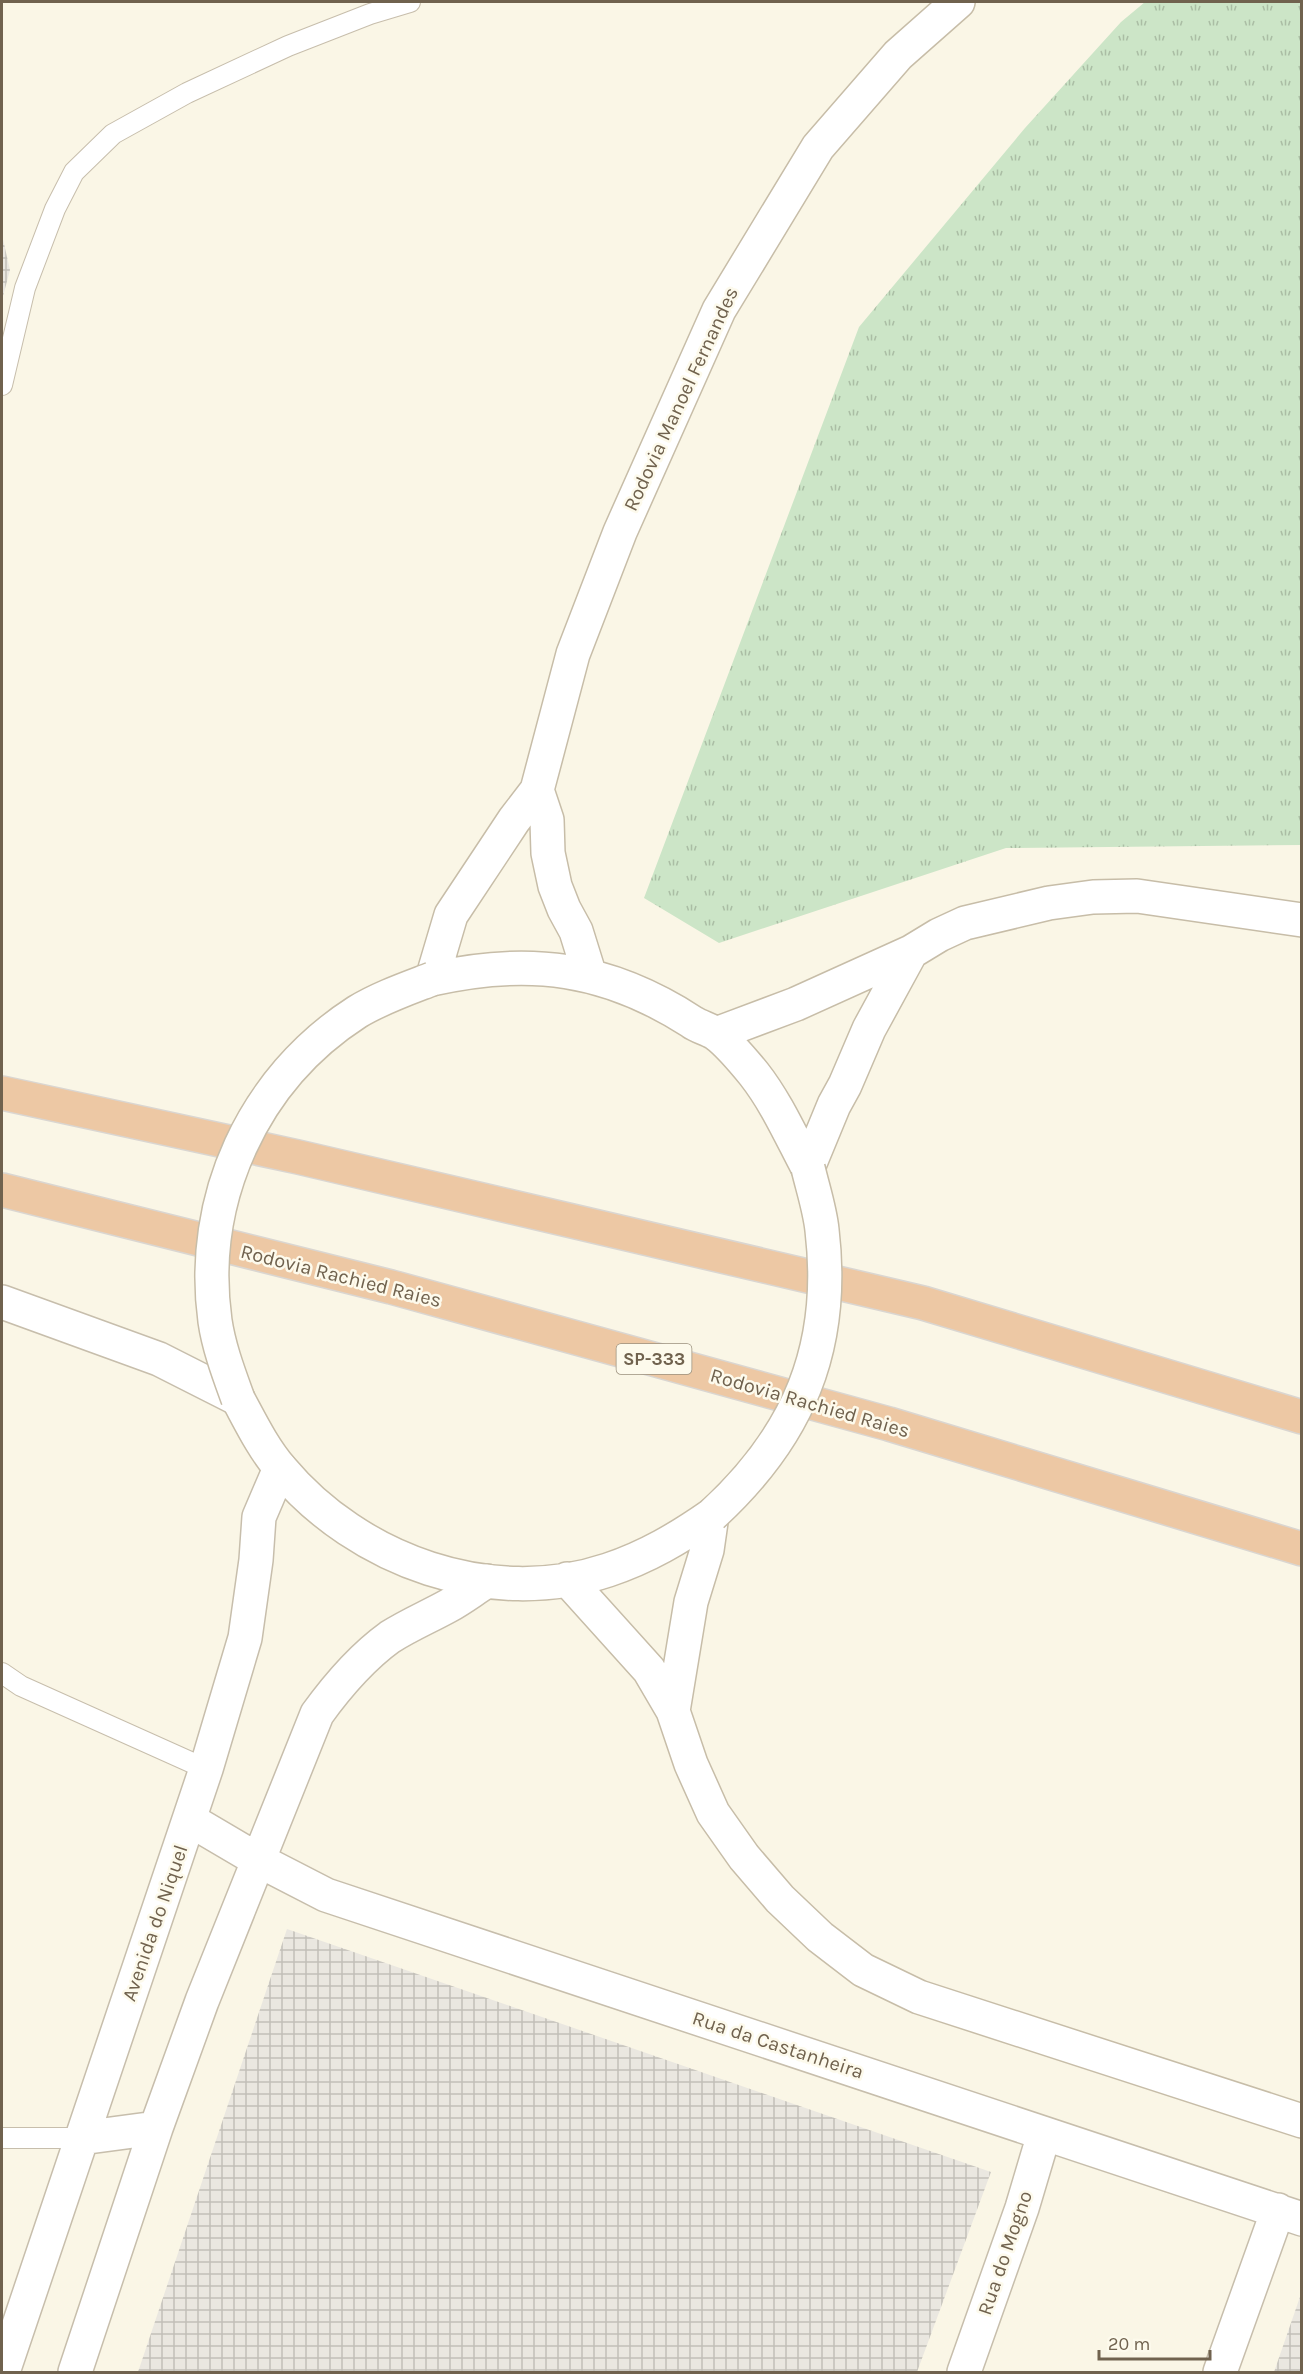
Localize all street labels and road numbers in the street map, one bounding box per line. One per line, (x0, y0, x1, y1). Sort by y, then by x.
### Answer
street label: Rodovia Manoel Fernandes (619, 283, 743, 515)
street label: Rodovia Rachied Raies (238, 1240, 444, 1312)
road number: SP-333 (616, 1344, 692, 1374)
street label: Rodovia Rachied Raies (708, 1364, 912, 1442)
street label: Avenida do Niquel (117, 1842, 193, 2004)
street label: Rua da Castanheira (689, 2006, 867, 2084)
street label: Rua do Mogno (973, 2188, 1037, 2318)

